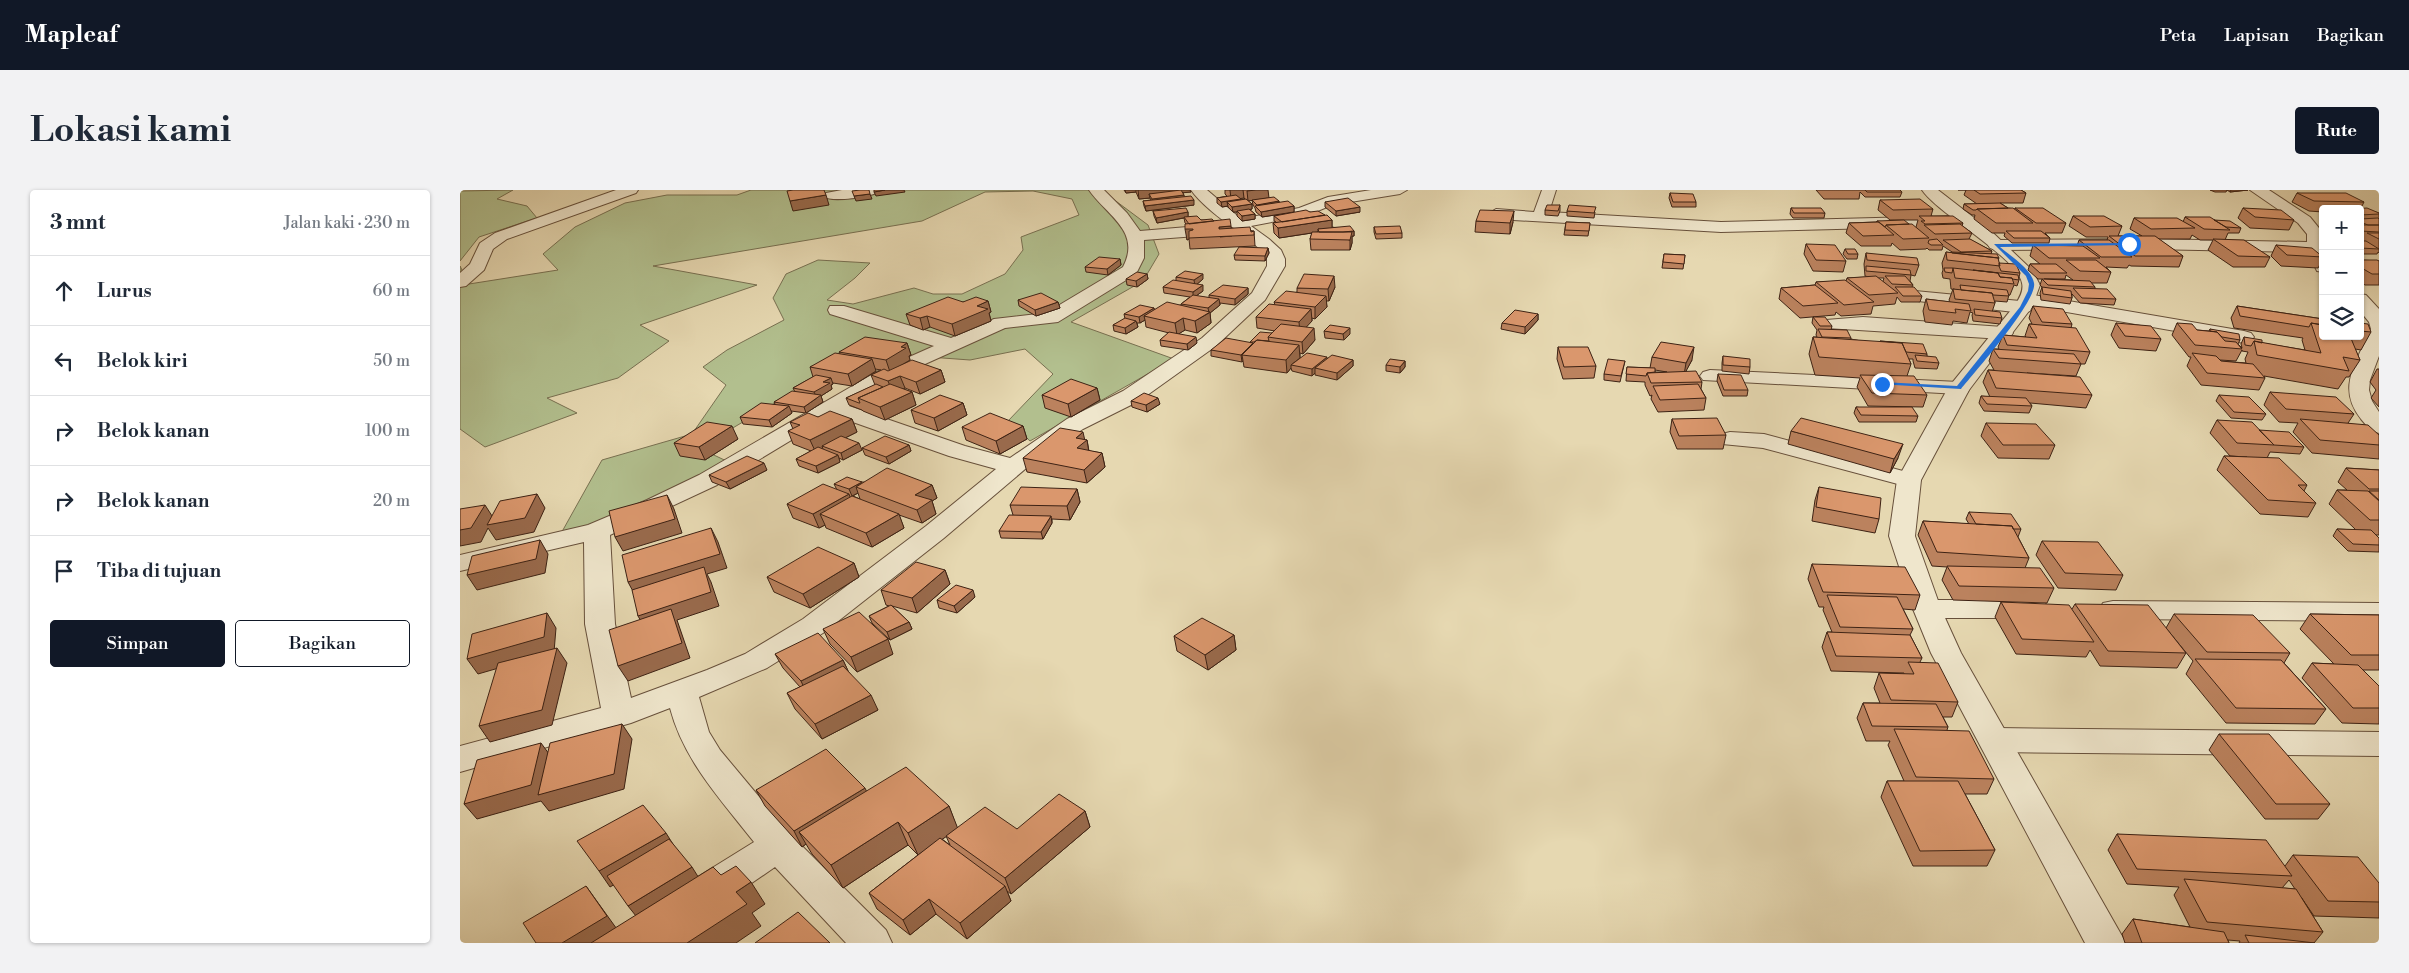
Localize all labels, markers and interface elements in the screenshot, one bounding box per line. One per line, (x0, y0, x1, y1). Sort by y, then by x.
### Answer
text: Mapleaf (25, 20, 118, 50)
text: Peta (2160, 24, 2196, 47)
text: Lapisan (2224, 24, 2289, 47)
text: Bagikan (2317, 24, 2384, 47)
button: Rute (2295, 107, 2379, 154)
text: Lokasi kami (30, 109, 231, 152)
map controls (2319, 205, 2364, 340)
button: + (2319, 205, 2364, 250)
text: 3 mnt (50, 210, 105, 236)
text: Jalan kaki · 230 m (284, 213, 410, 233)
route start (2118, 233, 2141, 256)
button: − (2319, 250, 2364, 295)
icon: ahead (50, 277, 78, 305)
text: Lurus (97, 279, 152, 303)
text: 60 m (372, 281, 410, 301)
button: layers (2319, 295, 2364, 340)
icon: left (50, 347, 78, 375)
text: Belok kiri (97, 349, 187, 373)
text: 50 m (373, 351, 410, 371)
route end (1871, 373, 1894, 396)
icon: right (50, 417, 78, 445)
text: Belok kanan (97, 419, 210, 443)
text: 100 m (365, 421, 410, 441)
icon: right (50, 487, 78, 515)
text: Belok kanan (97, 489, 210, 513)
text: 20 m (373, 491, 410, 511)
icon: arrive (50, 557, 78, 585)
text: Tiba di tujuan (97, 559, 221, 583)
button: Simpan (50, 620, 225, 667)
button: Bagikan (235, 620, 410, 667)

